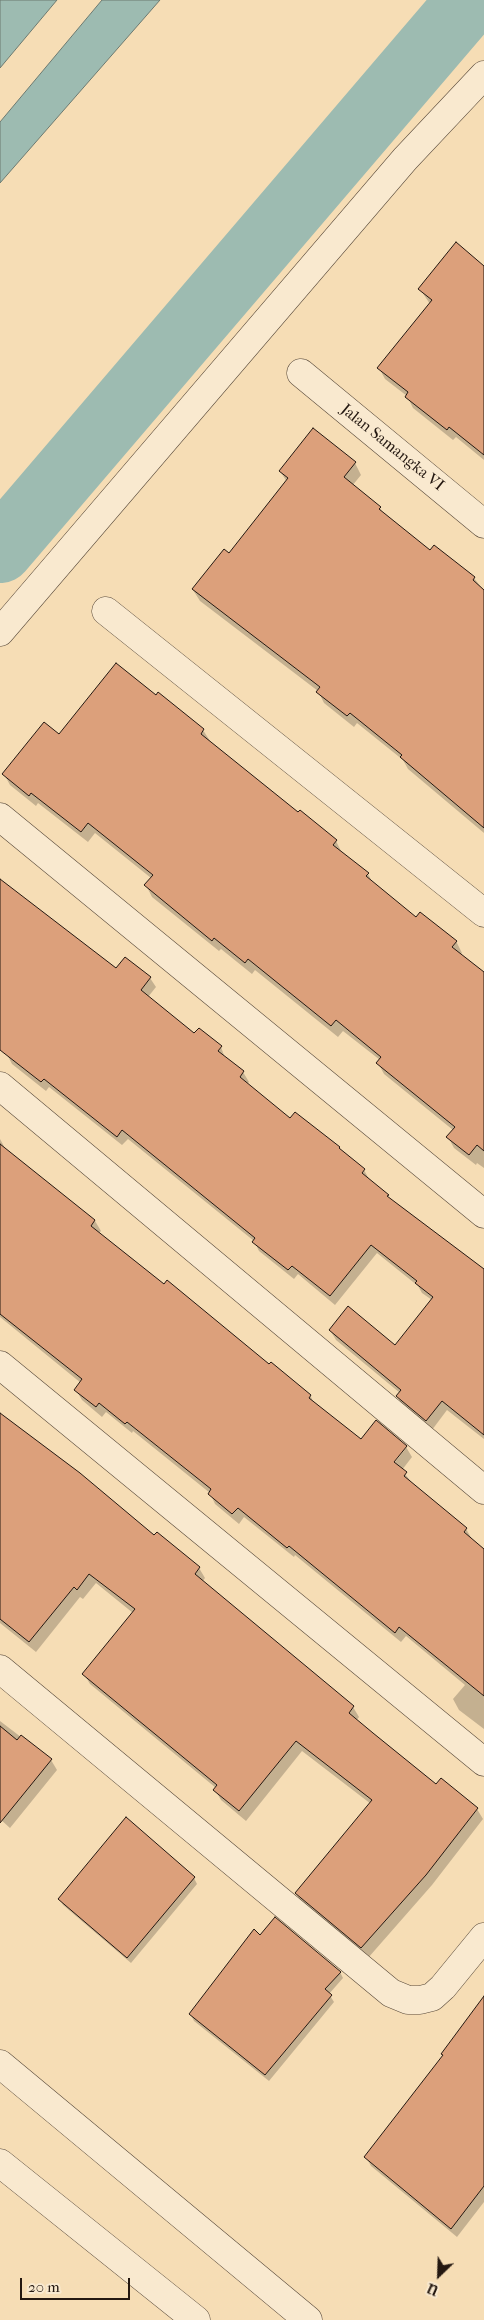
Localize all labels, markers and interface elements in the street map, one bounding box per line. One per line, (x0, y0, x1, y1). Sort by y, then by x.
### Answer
street label: Jalan Samangka VI (336, 400, 448, 496)
north arrow (414, 2250, 464, 2300)
scale bar (22, 2268, 132, 2300)
text: 20 m (28, 2278, 60, 2296)
text: U (424, 2279, 441, 2299)

